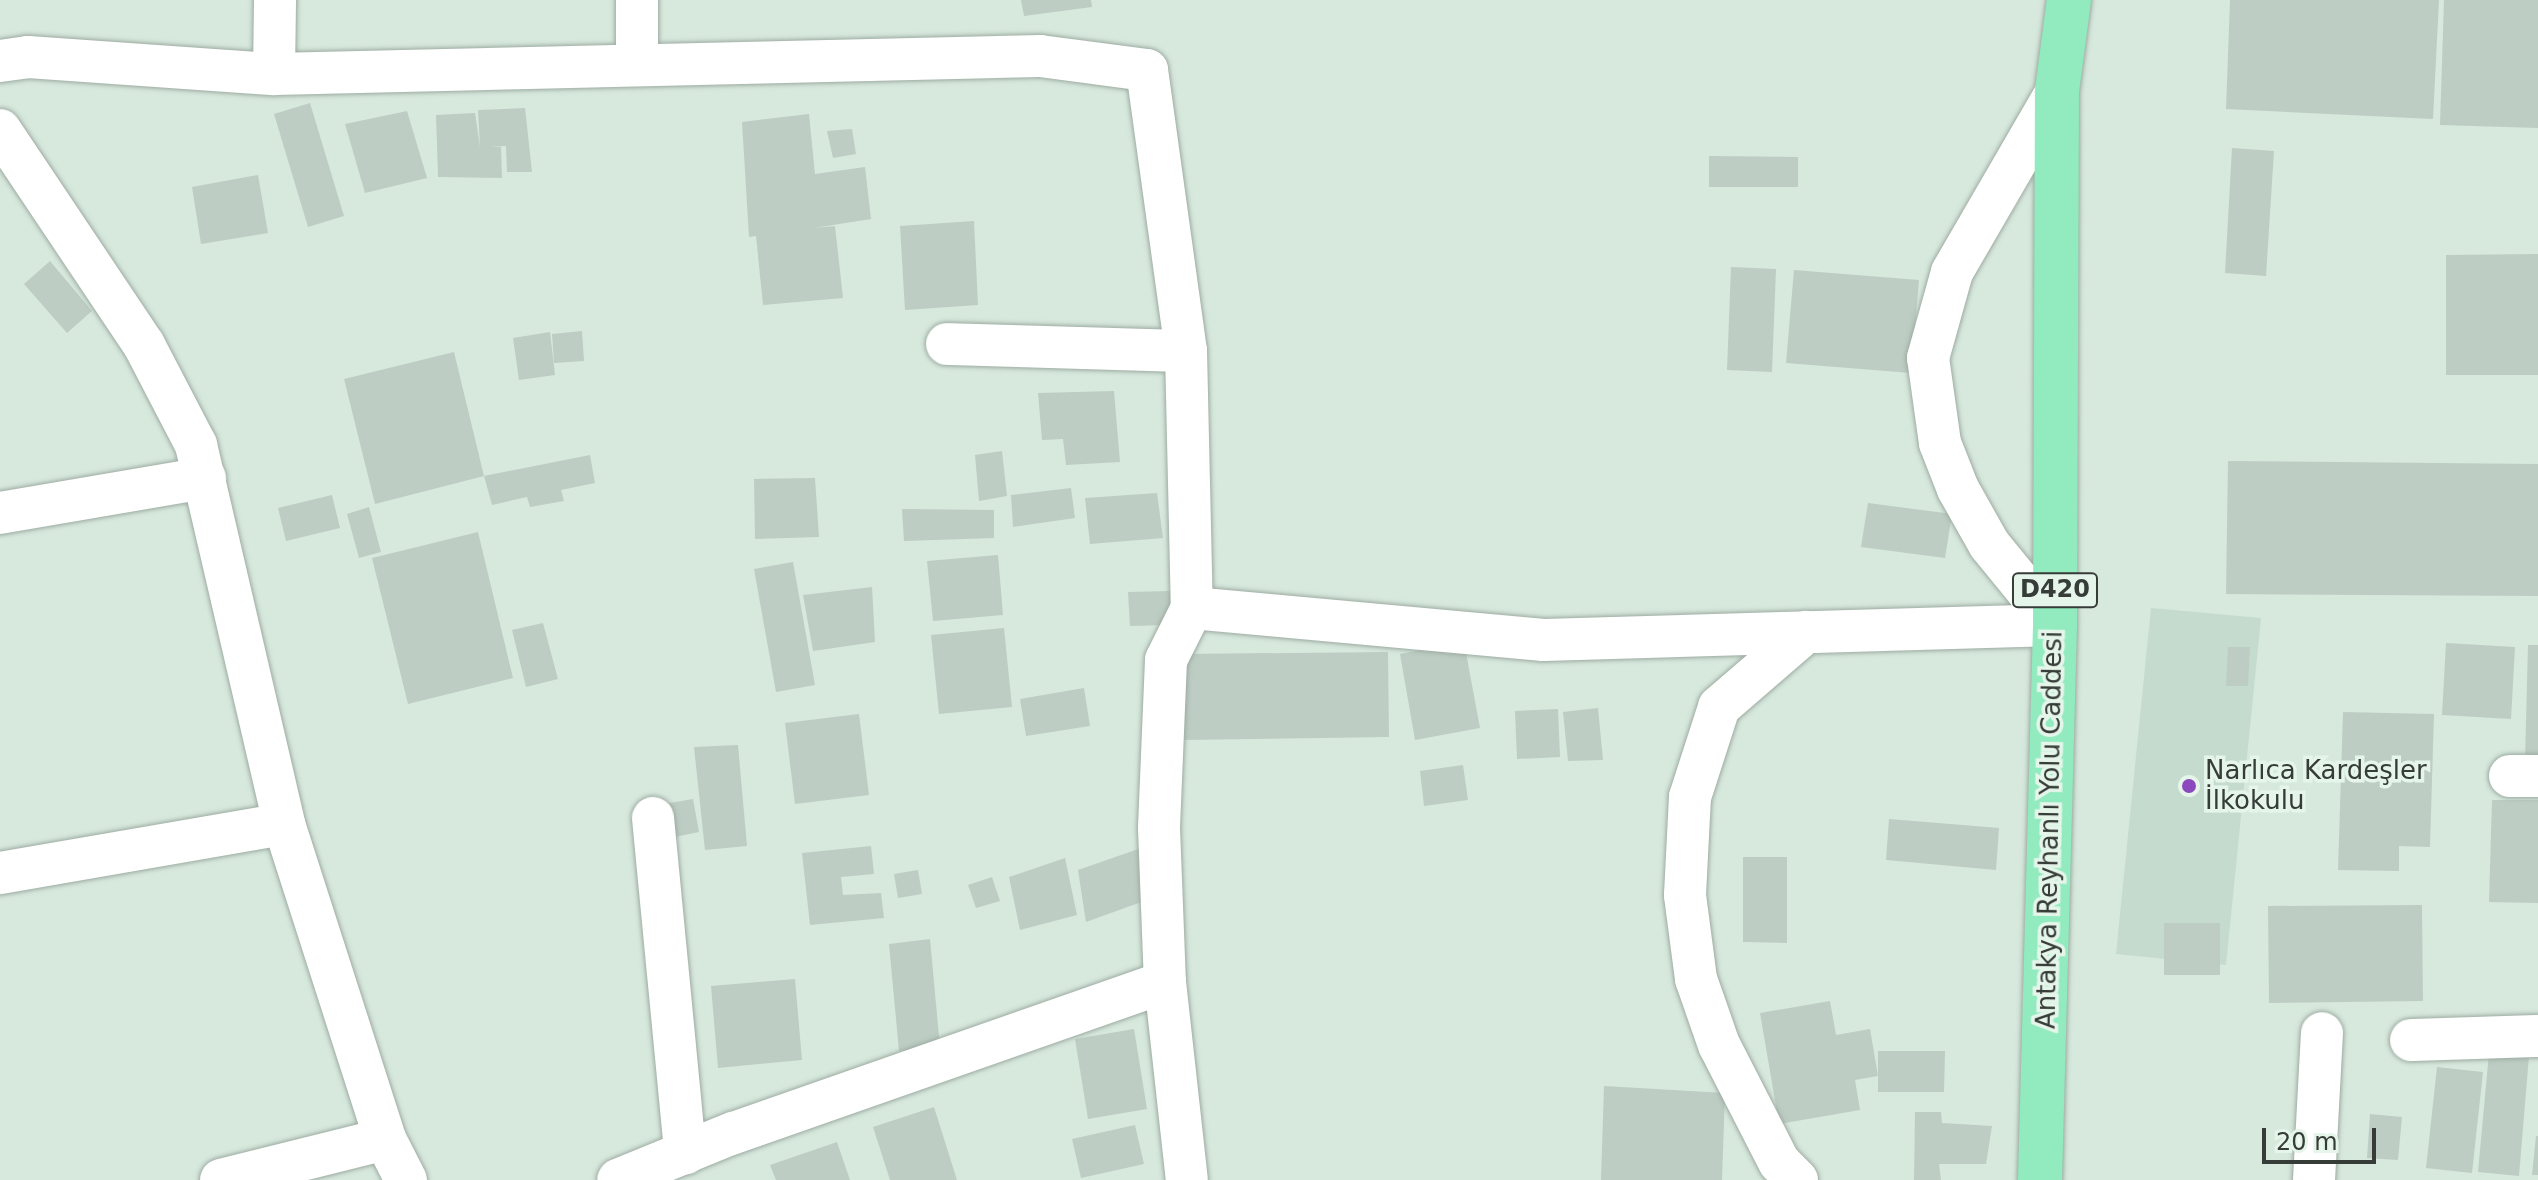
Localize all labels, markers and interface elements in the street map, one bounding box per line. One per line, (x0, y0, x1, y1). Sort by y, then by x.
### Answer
road number: D420 (2011, 570, 2099, 610)
street label: Antakya Reyhanlı Yolu Caddesi (2031, 631, 2069, 1029)
place label: Narlıca Kardeşler İlkokulu (2205, 755, 2427, 816)
marker: Narlıca Kardeşler İlkokulu (2180, 777, 2198, 795)
scale bar (2266, 1112, 2380, 1162)
text: 20 m (2276, 1128, 2338, 1156)

